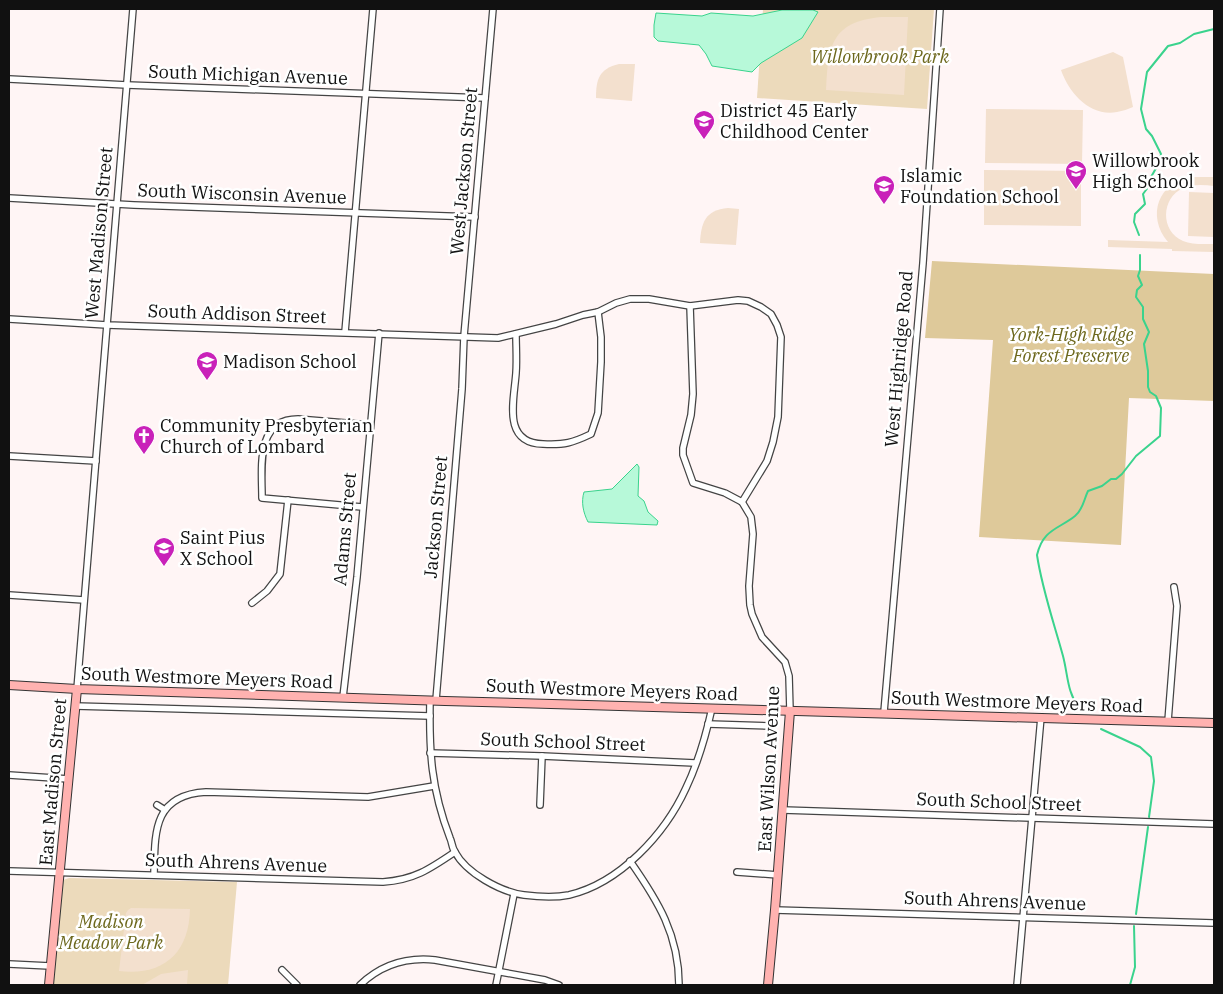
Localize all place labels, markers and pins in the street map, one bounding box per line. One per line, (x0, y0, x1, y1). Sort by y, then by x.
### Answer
place label: District 45 Early Childhood Center (720, 99, 869, 143)
school or university icon: District 45 Early Childhood Center (692, 109, 716, 140)
place label: Willowbrook High School (1092, 149, 1200, 193)
school or university icon: Willowbrook High School (1064, 159, 1088, 190)
place label: Islamic Foundation School (900, 164, 1059, 208)
school or university icon: Islamic Foundation School (872, 174, 896, 205)
school or university icon: Madison School (195, 350, 219, 381)
place label: Madison School (223, 350, 357, 373)
place label: Community Presbyterian Church of Lombard (160, 414, 373, 458)
church icon: Community Presbyterian Church of Lombard (132, 424, 156, 455)
place label: Saint Pius X School (180, 526, 265, 570)
school or university icon: Saint Pius X School (152, 536, 176, 567)

